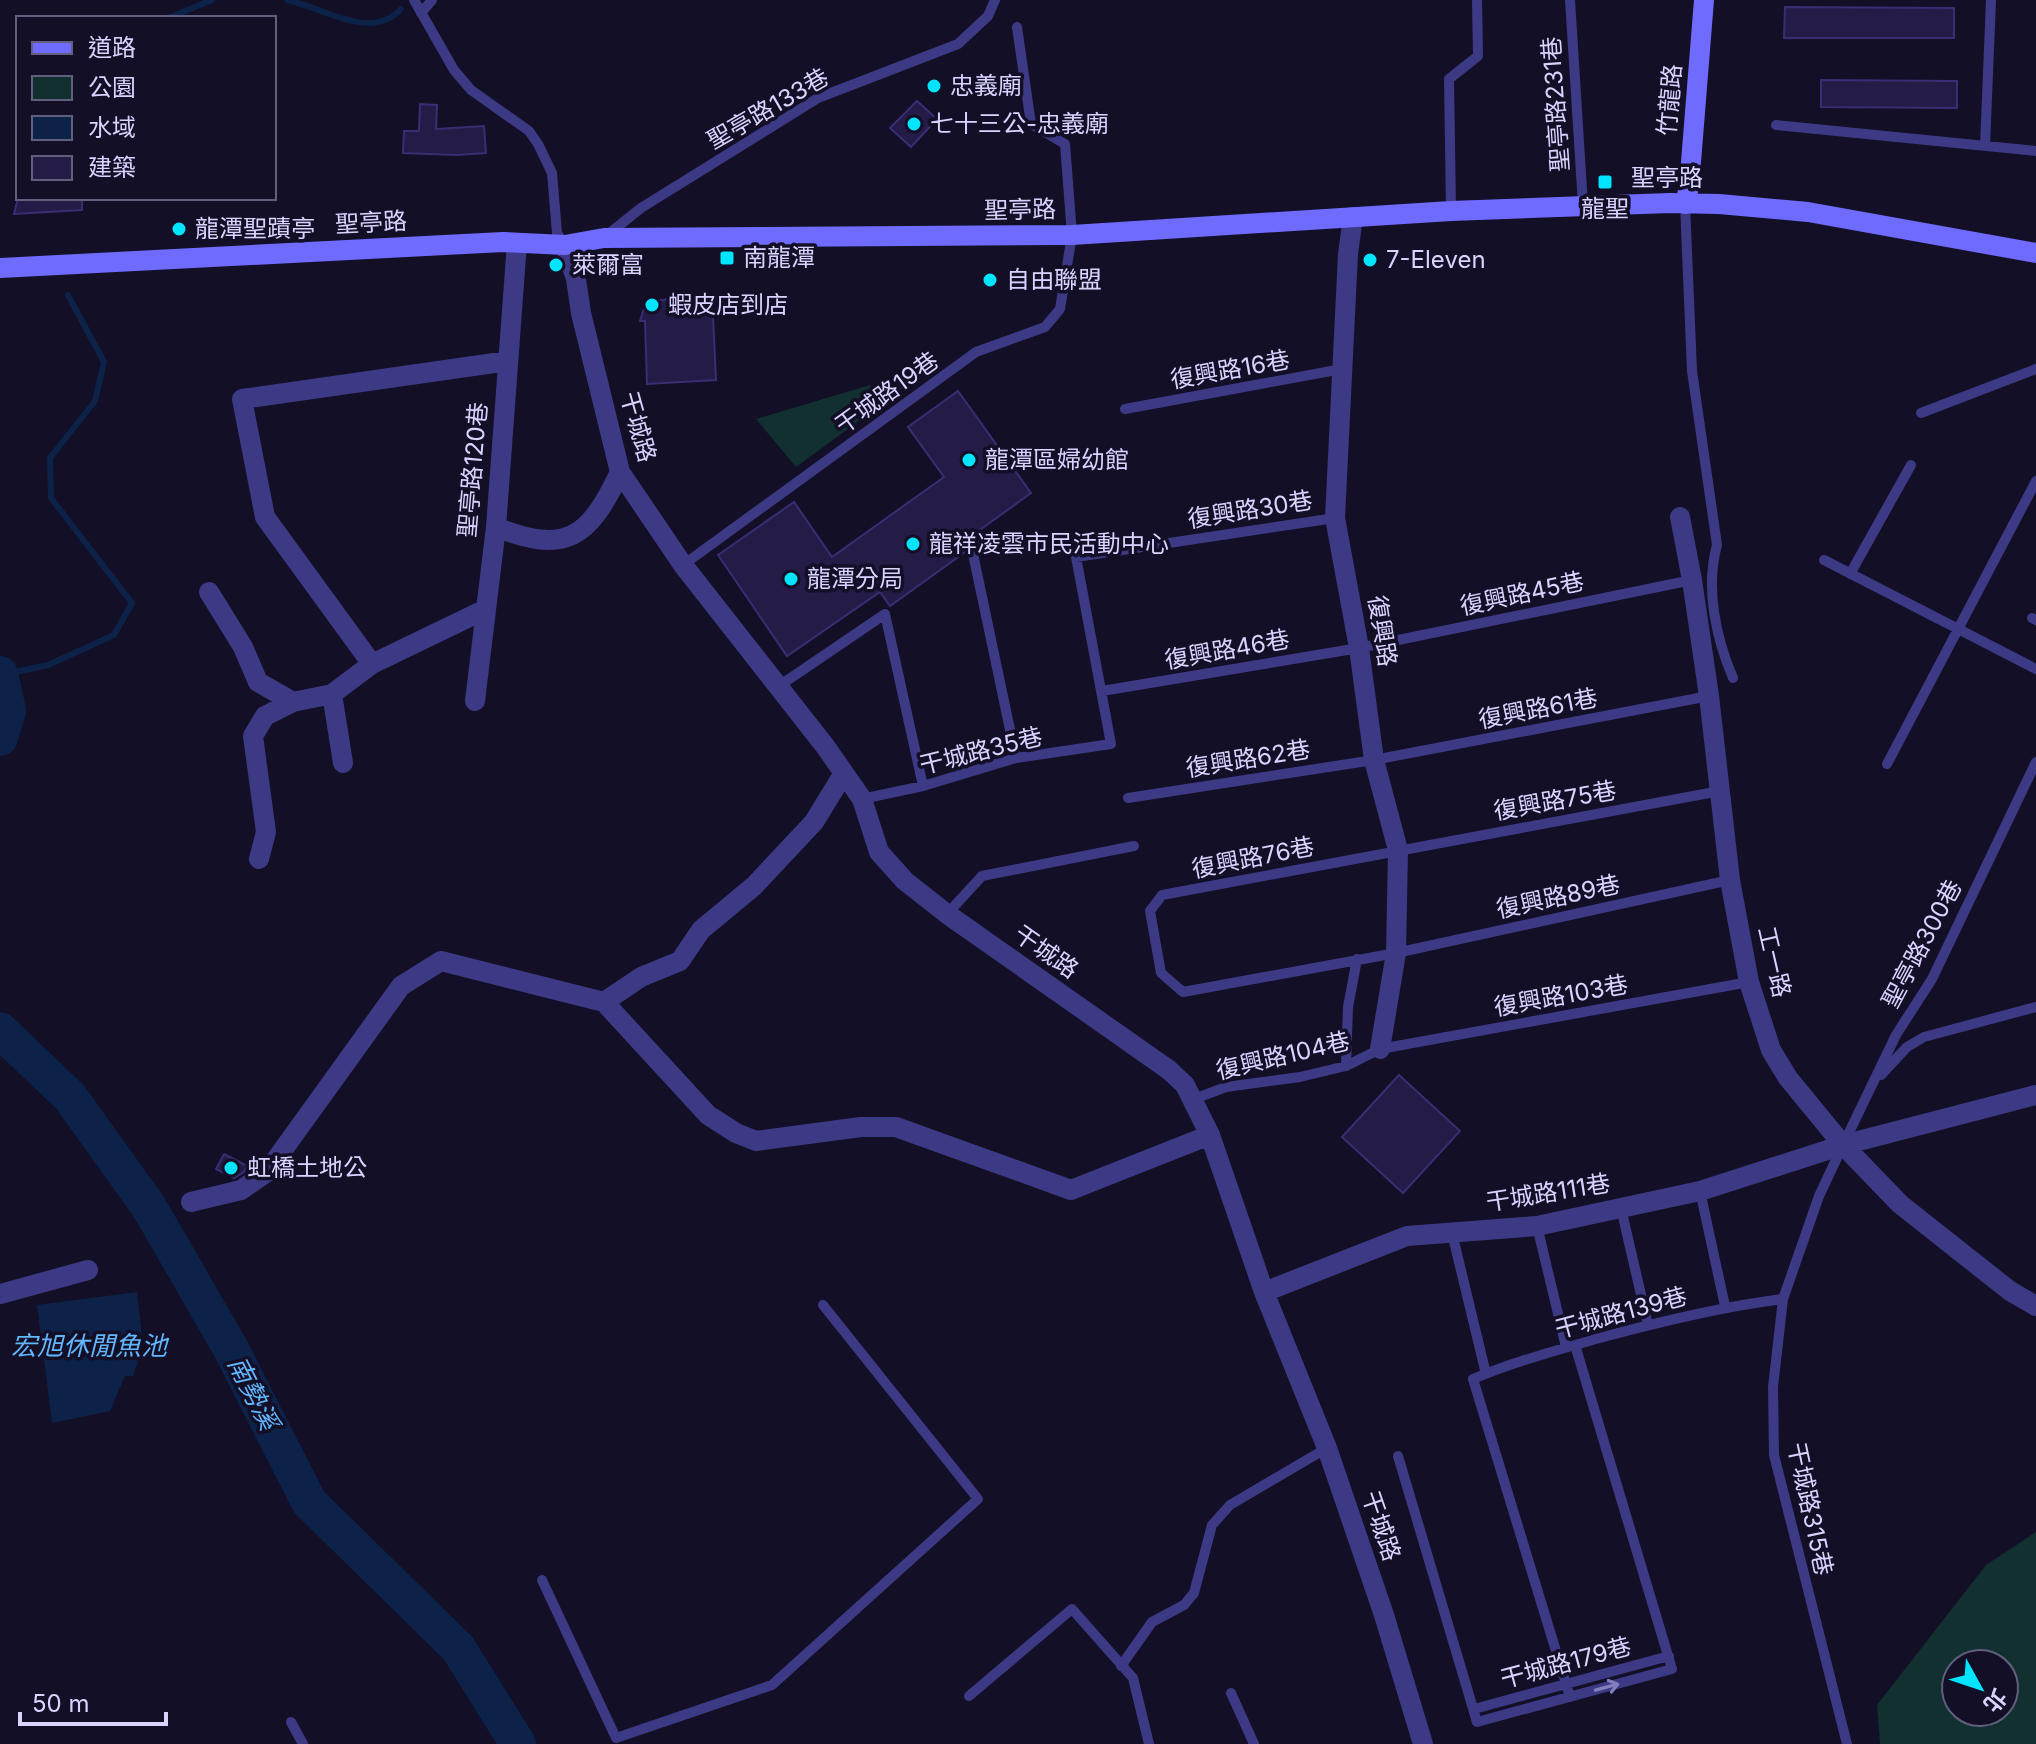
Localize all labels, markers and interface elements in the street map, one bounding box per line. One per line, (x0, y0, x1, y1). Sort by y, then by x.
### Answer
legend (16, 16, 276, 200)
text: 道路 (88, 33, 136, 62)
street label: 聖亭路231巷 (1536, 36, 1575, 172)
street label: 聖亭路133巷 (702, 62, 834, 155)
street label: 竹龍路 (1652, 63, 1687, 137)
place label: 忠義廟 (950, 71, 1022, 100)
text: 公園 (88, 73, 136, 102)
marker: 忠義廟 (925, 77, 943, 95)
place label: 七十三公-忠義廟 (930, 109, 1109, 138)
text: 水域 (88, 113, 136, 142)
marker: 七十三公-忠義廟 (905, 115, 923, 133)
text: 建築 (88, 153, 136, 182)
street label: 聖亭路 (1631, 163, 1703, 192)
marker: 龍聖 (1596, 173, 1614, 191)
street label: 聖亭路 (984, 194, 1056, 225)
place label: 龍聖 (1581, 194, 1629, 223)
street label: 聖亭路 (334, 206, 408, 239)
place label: 龍潭聖蹟亭 (195, 214, 315, 243)
marker: 龍潭聖蹟亭 (170, 220, 188, 238)
place label: 南龍潭 (743, 243, 815, 272)
place label: 7-Eleven (1386, 245, 1486, 274)
marker: 南龍潭 (718, 249, 736, 267)
place label: 萊爾富 (572, 250, 644, 279)
marker: 7-Eleven (1361, 251, 1379, 269)
marker: 萊爾富 (547, 256, 565, 274)
place label: 自由聯盟 (1006, 265, 1102, 294)
marker: 自由聯盟 (981, 271, 999, 289)
place label: 蝦皮店到店 (668, 290, 788, 319)
marker: 蝦皮店到店 (643, 296, 661, 314)
street label: 干城路19巷 (829, 345, 944, 440)
street label: 復興路16巷 (1168, 345, 1292, 394)
street label: 干城路 (615, 388, 662, 465)
street label: 聖亭路120巷 (452, 401, 493, 539)
place label: 龍潭區婦幼館 (985, 445, 1129, 474)
marker: 龍潭區婦幼館 (960, 451, 978, 469)
street label: 復興路30巷 (1185, 485, 1314, 534)
place label: 龍祥凌雲市民活動中心 (929, 529, 1169, 558)
marker: 龍祥凌雲市民活動中心 (904, 535, 922, 553)
place label: 龍潭分局 (807, 564, 903, 593)
street label: 復興路45巷 (1457, 566, 1587, 621)
marker: 龍潭分局 (782, 570, 800, 588)
street label: 復興路 (1363, 593, 1402, 669)
street label: 復興路46巷 (1162, 624, 1292, 675)
street label: 復興路61巷 (1476, 683, 1600, 734)
street label: 干城路35巷 (917, 721, 1045, 780)
street label: 復興路62巷 (1184, 734, 1312, 783)
street label: 復興路75巷 (1491, 775, 1618, 826)
street label: 復興路76巷 (1189, 831, 1317, 884)
street label: 復興路89巷 (1493, 869, 1622, 924)
street label: 聖亭路300巷 (1876, 875, 1967, 1013)
street label: 干城路 (1008, 919, 1084, 984)
street label: 工一路 (1752, 924, 1797, 1000)
street label: 復興路103巷 (1492, 969, 1630, 1022)
street label: 復興路104巷 (1213, 1026, 1353, 1085)
place label: 虹橋土地公 (247, 1153, 367, 1182)
marker: 虹橋土地公 (222, 1159, 240, 1177)
street label: 干城路111巷 (1484, 1168, 1612, 1217)
street label: 干城路139巷 (1552, 1281, 1690, 1344)
water label: 宏旭休閒魚池 (11, 1330, 170, 1361)
water label: 南勢溪 (222, 1351, 287, 1438)
street label: 干城路315巷 (1782, 1440, 1839, 1578)
street label: 干城路 (1356, 1487, 1407, 1565)
street label: 干城路179巷 (1497, 1631, 1634, 1694)
north arrow (1940, 1648, 2020, 1728)
scale bar (20, 1676, 166, 1726)
one-way arrow (1593, 1679, 1619, 1694)
text: 北 (1978, 1684, 2012, 1718)
text: 50 m (32, 1689, 90, 1718)

